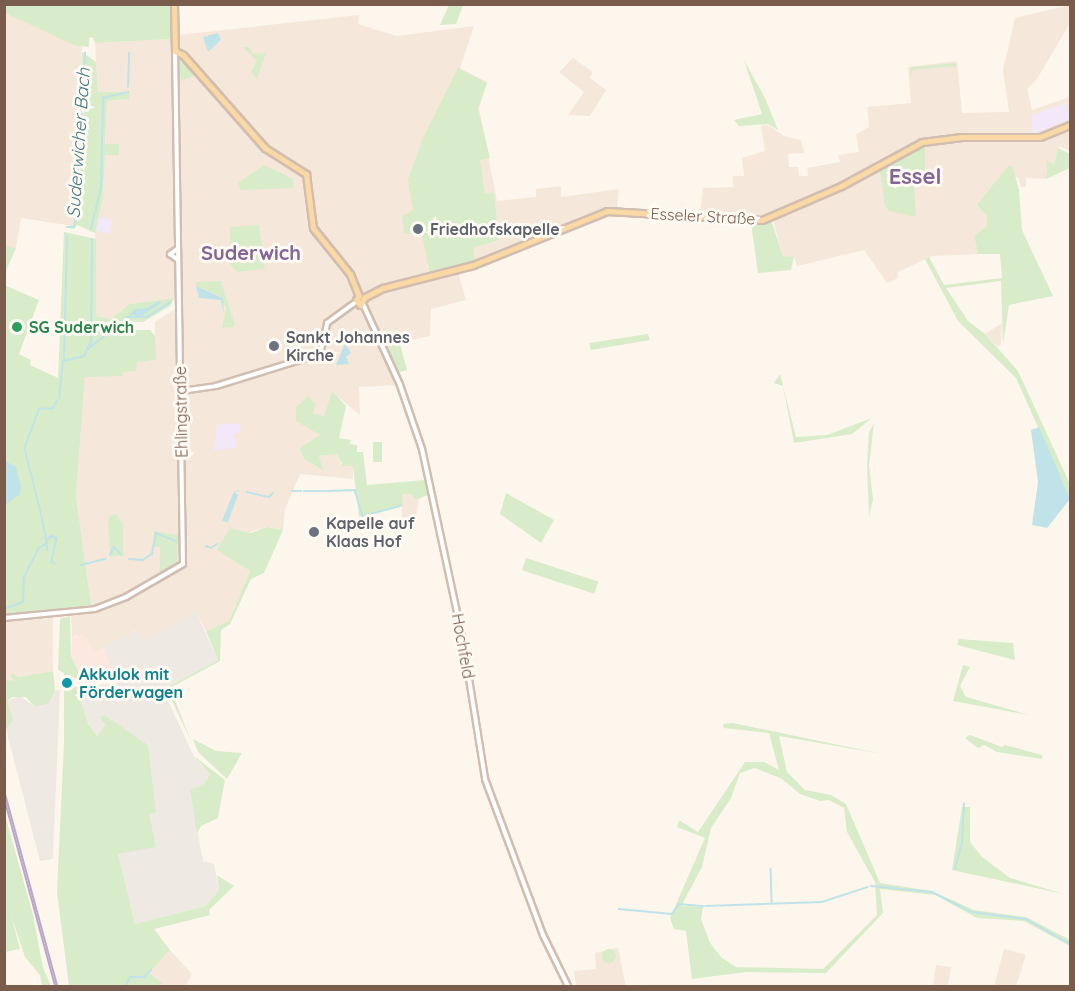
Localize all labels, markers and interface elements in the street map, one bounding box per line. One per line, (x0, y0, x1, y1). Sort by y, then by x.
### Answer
water label: Suderwicher Bach (63, 67, 95, 219)
district label: Essel (889, 164, 941, 190)
street label: Esseler Straße (650, 204, 756, 228)
place label: Friedhofskapelle (430, 219, 560, 239)
marker: Friedhofskapelle (411, 222, 425, 236)
district label: Suderwich (201, 240, 301, 264)
place label: SG Suderwich (29, 317, 134, 337)
marker: SG Suderwich (10, 320, 24, 334)
place label: Sankt Johannes Kirche (286, 327, 410, 365)
marker: Sankt Johannes Kirche (267, 339, 281, 353)
street label: Ehlingstraße (171, 366, 191, 458)
place label: Kapelle auf Klaas Hof (326, 513, 415, 551)
marker: Kapelle auf Klaas Hof (307, 525, 321, 539)
street label: Hochfeld (448, 612, 478, 680)
place label: Akkulok mit Förderwagen (79, 664, 183, 702)
marker: Akkulok mit Förderwagen (60, 676, 74, 690)

